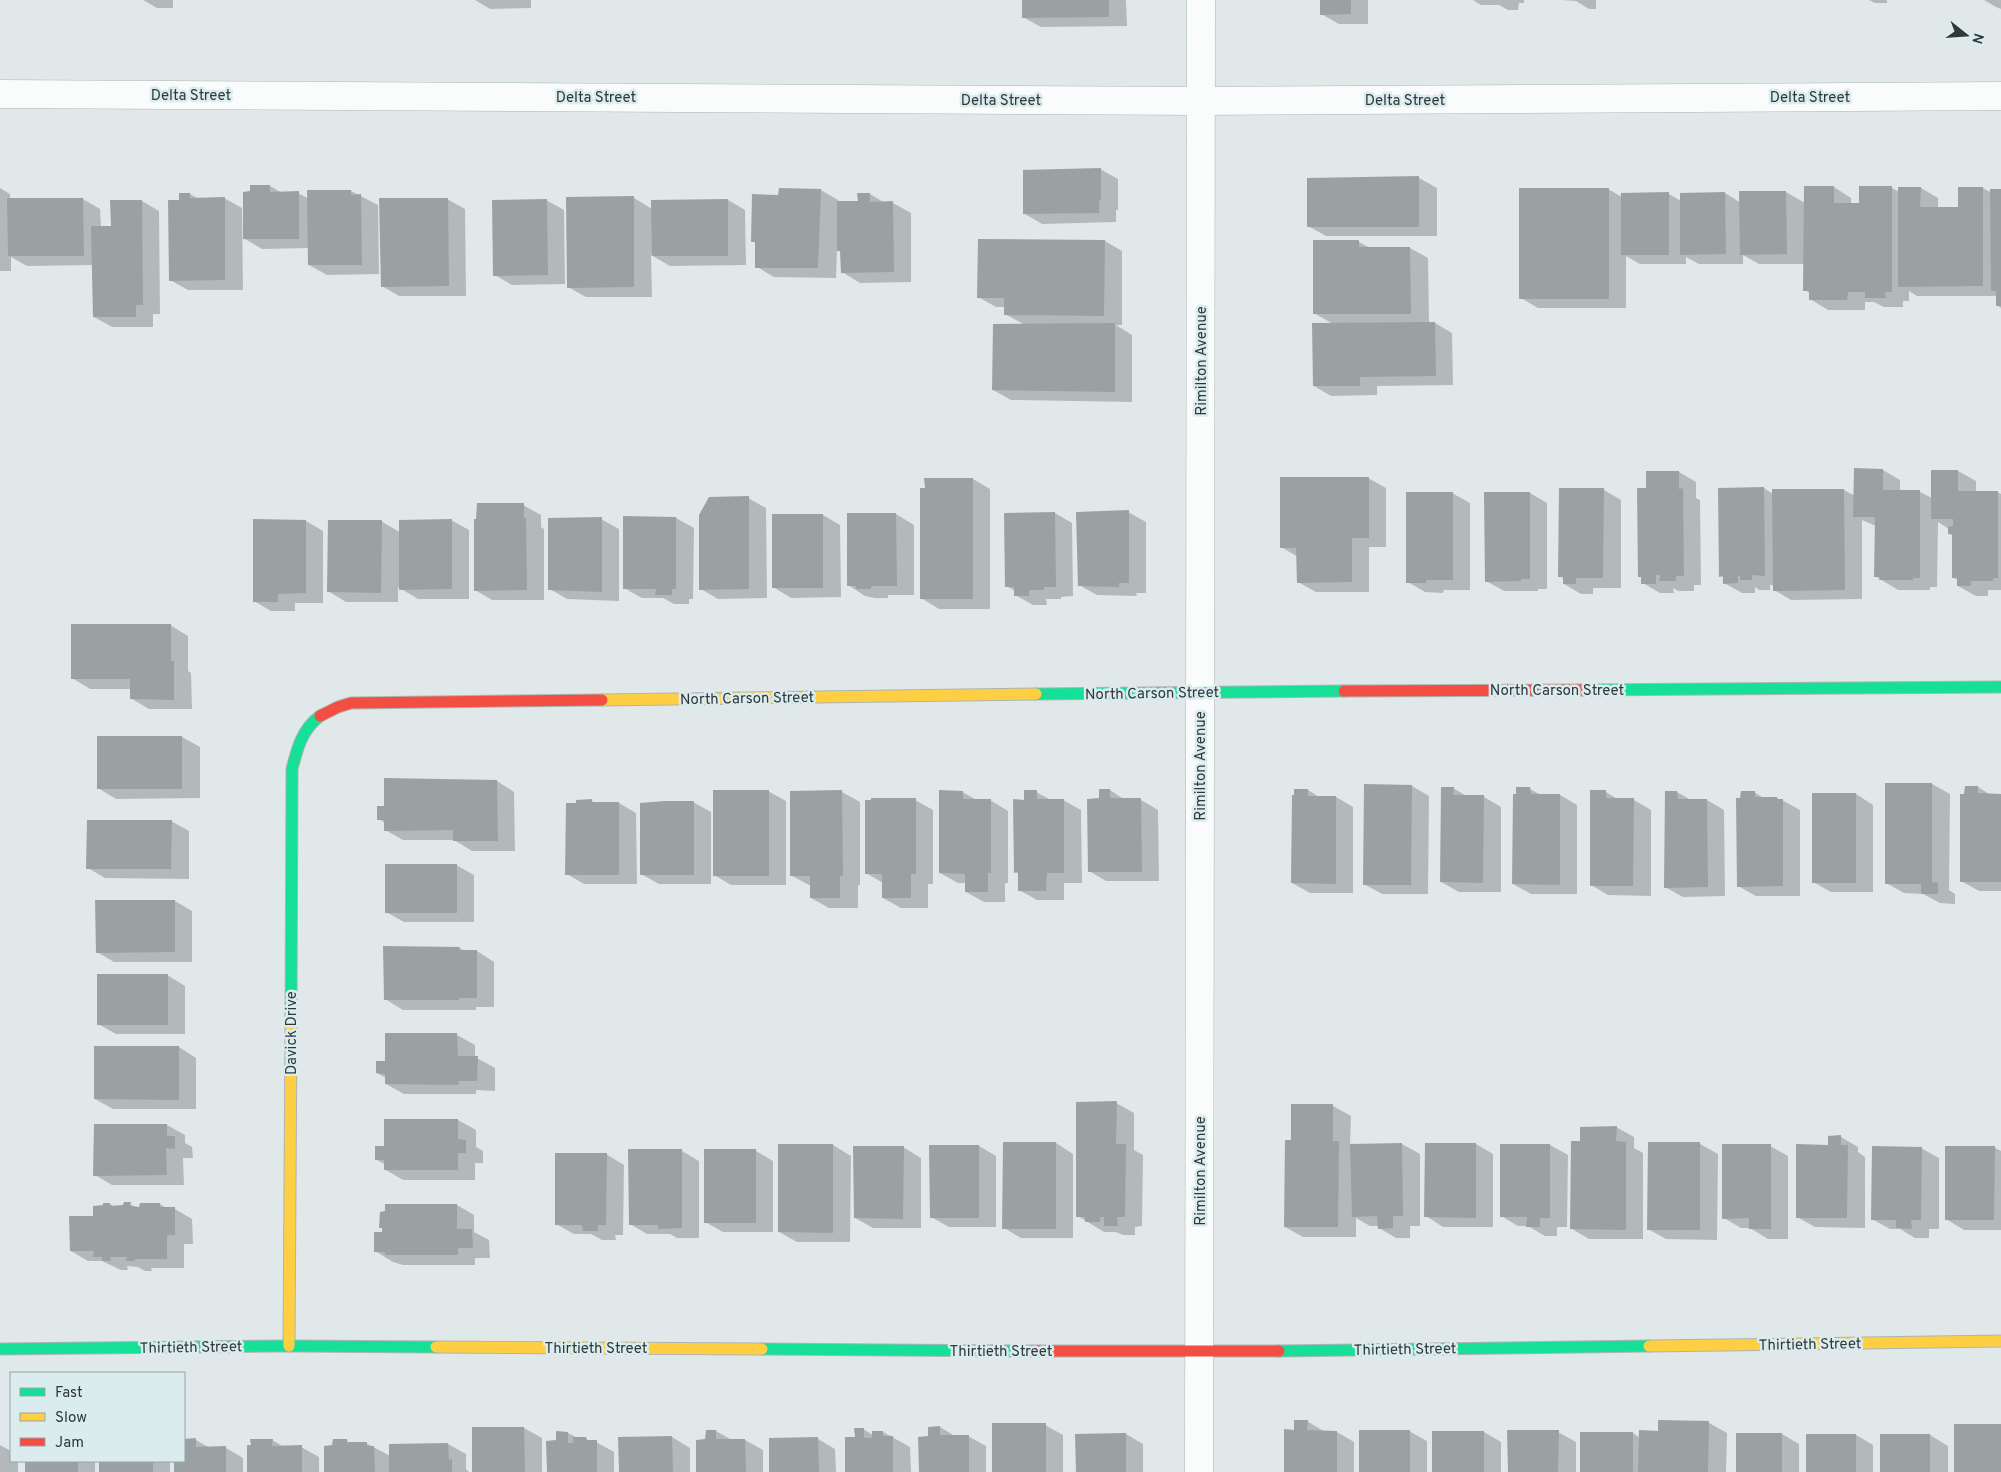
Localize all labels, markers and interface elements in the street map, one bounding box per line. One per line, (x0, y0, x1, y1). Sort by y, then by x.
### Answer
north arrow (1941, 10, 1991, 60)
text: N (1967, 31, 1987, 46)
street label: Delta Street (151, 87, 231, 106)
street label: Delta Street (556, 89, 636, 108)
street label: Delta Street (1770, 89, 1850, 108)
street label: Delta Street (961, 92, 1041, 111)
street label: Delta Street (1365, 92, 1445, 111)
street label: Rimilton Avenue (1193, 306, 1212, 416)
street label: North Carson Street (1490, 682, 1624, 701)
street label: North Carson Street (1085, 684, 1219, 705)
street label: North Carson Street (680, 689, 814, 710)
street label: Rimilton Avenue (1192, 711, 1211, 821)
street label: Davick Drive (283, 991, 302, 1075)
street label: Rimilton Avenue (1192, 1116, 1211, 1226)
street label: Thirtieth Street (1758, 1335, 1862, 1356)
street label: Thirtieth Street (139, 1338, 243, 1359)
street label: Thirtieth Street (545, 1340, 647, 1359)
street label: Thirtieth Street (1353, 1340, 1457, 1361)
street label: Thirtieth Street (950, 1343, 1052, 1362)
legend (10, 1372, 185, 1462)
text: Fast (55, 1384, 83, 1403)
text: Slow (55, 1409, 87, 1428)
text: Jam (55, 1434, 84, 1453)

